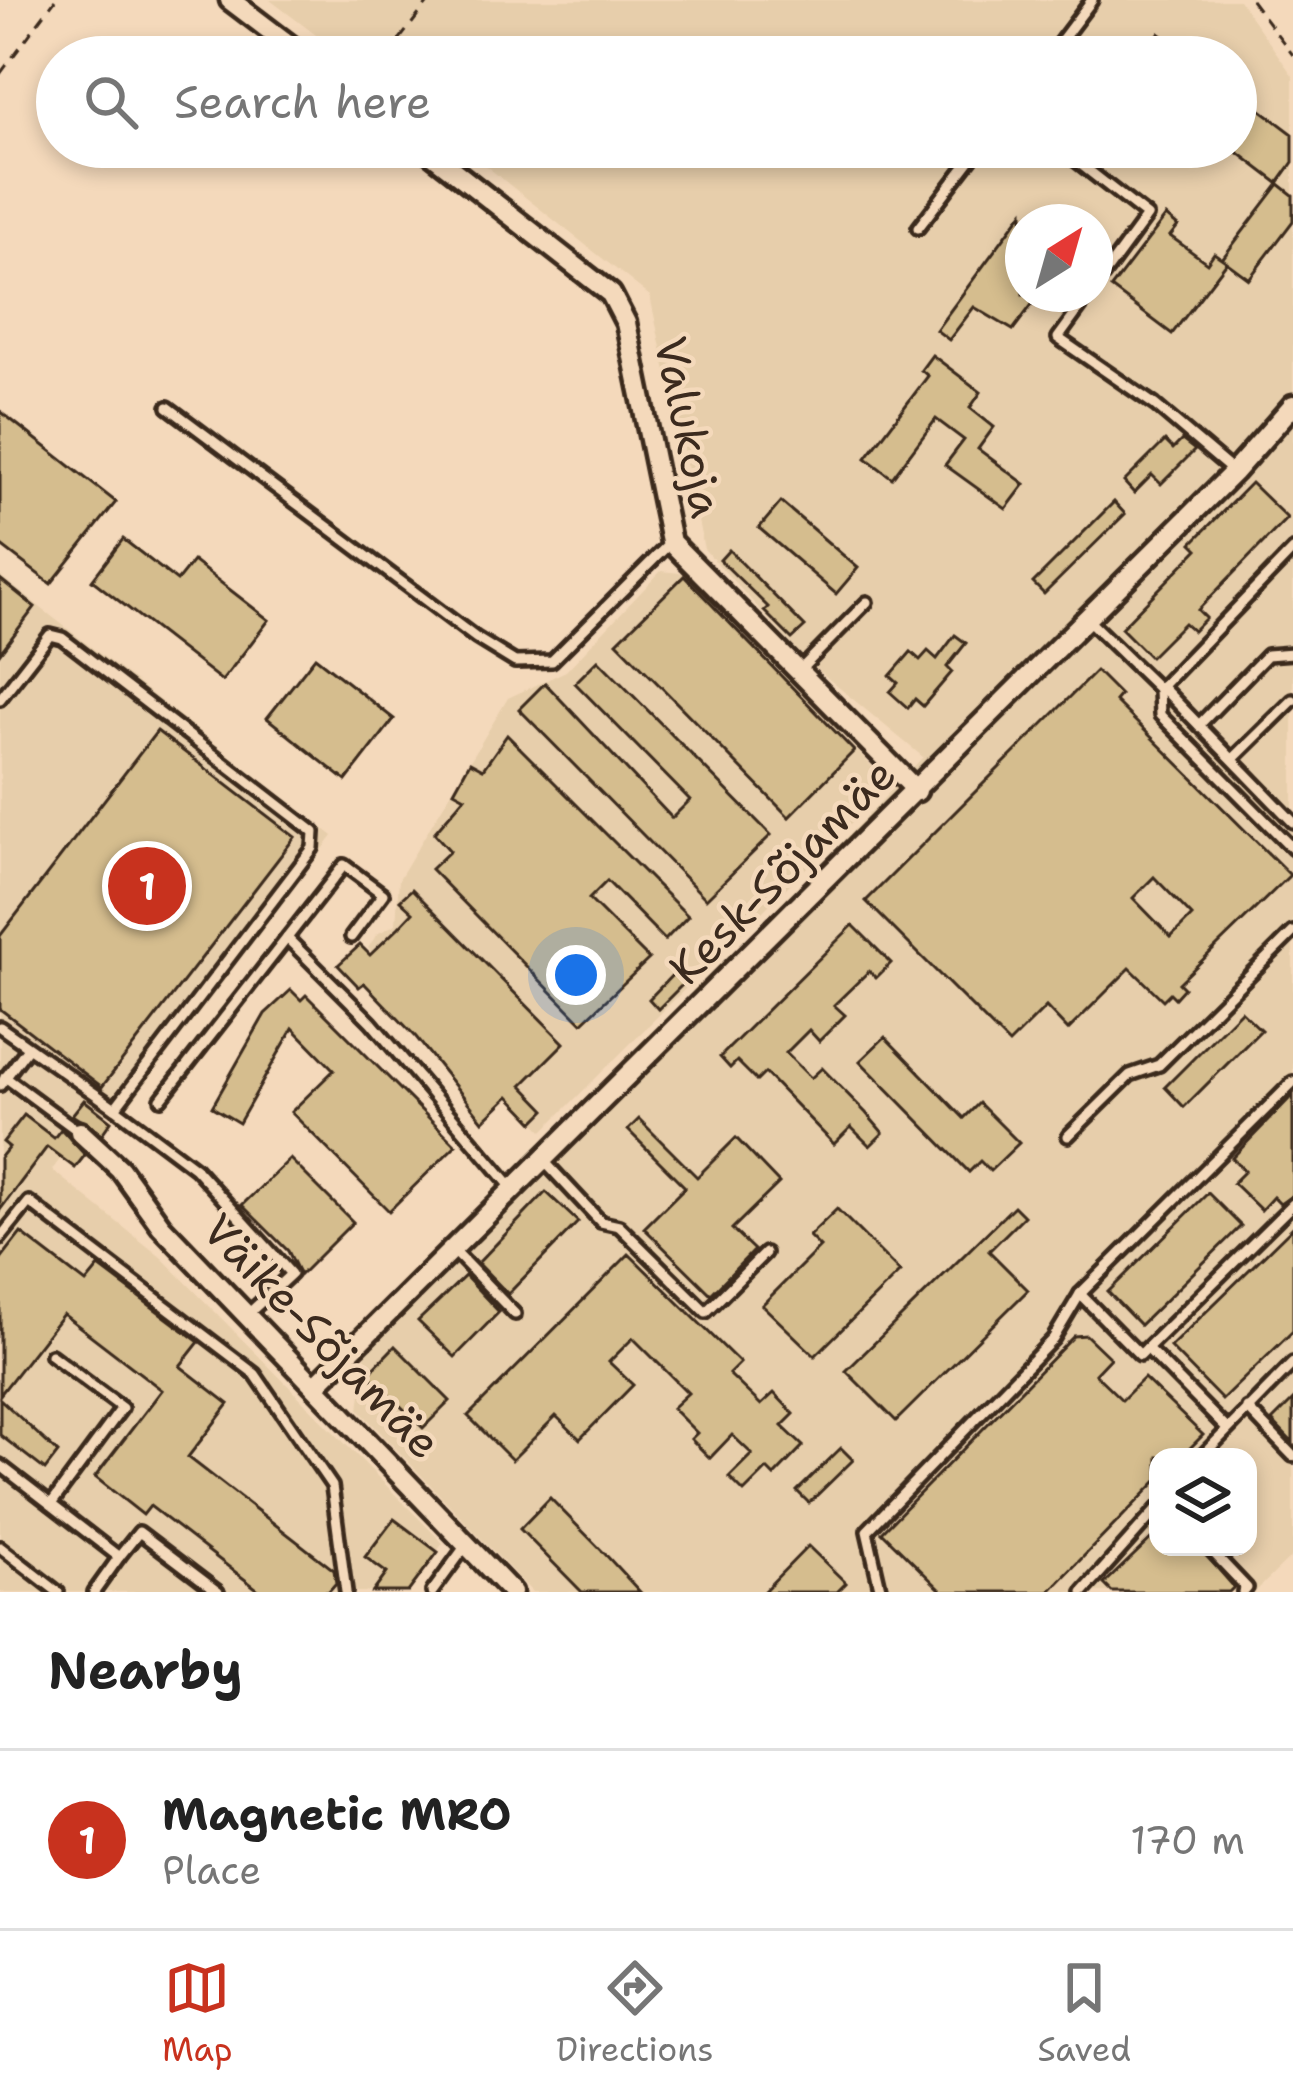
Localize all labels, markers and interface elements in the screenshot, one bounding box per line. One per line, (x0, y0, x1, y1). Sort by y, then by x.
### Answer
search box (36, 36, 1257, 168)
icon: search (78, 69, 144, 135)
text: Search here (174, 72, 431, 132)
north arrow (1005, 204, 1113, 312)
street label: Valukoja (641, 331, 737, 523)
street label: Kesk-Sõjamäe (656, 745, 908, 997)
pin: 1 (108, 841, 186, 931)
your location (546, 945, 606, 1005)
street label: Väike-Sõjamäe (190, 1200, 454, 1472)
map controls (1149, 1448, 1257, 1556)
button: layers (1149, 1448, 1257, 1556)
text: Nearby (48, 1636, 243, 1704)
text: Magnetic MRO (162, 1784, 512, 1844)
text: 1 (78, 1814, 96, 1866)
text: 170 m (1130, 1814, 1245, 1866)
text: Place (162, 1844, 261, 1896)
tab: Map (162, 1955, 233, 2072)
tab: Directions (556, 1955, 714, 2072)
tab: Saved (1037, 1955, 1131, 2072)

